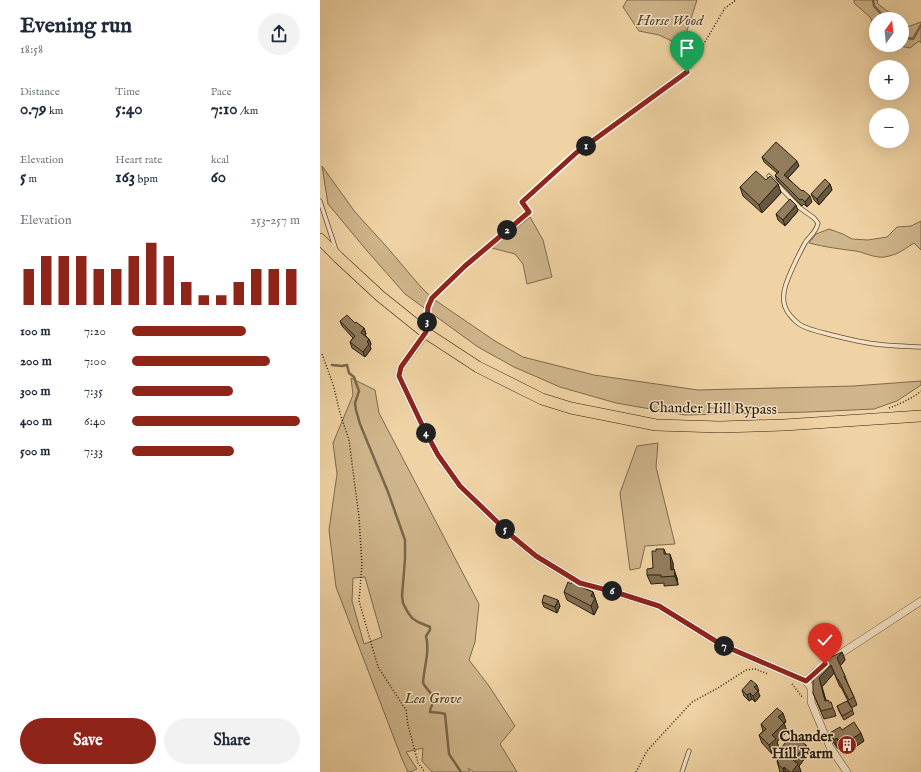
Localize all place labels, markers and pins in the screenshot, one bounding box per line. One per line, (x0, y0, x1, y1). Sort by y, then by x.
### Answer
pin (670, 31, 704, 72)
pin: 1 (576, 136, 596, 156)
pin: 2 (497, 220, 517, 240)
pin: 3 (417, 312, 437, 332)
pin: 4 (416, 423, 436, 443)
pin: 5 (495, 519, 515, 539)
pin: 6 (602, 581, 622, 601)
pin (808, 623, 842, 664)
pin: 7 (714, 636, 734, 656)
place label: Chander Hill Farm (772, 727, 833, 763)
building icon: Chander Hill Farm (836, 734, 858, 756)

